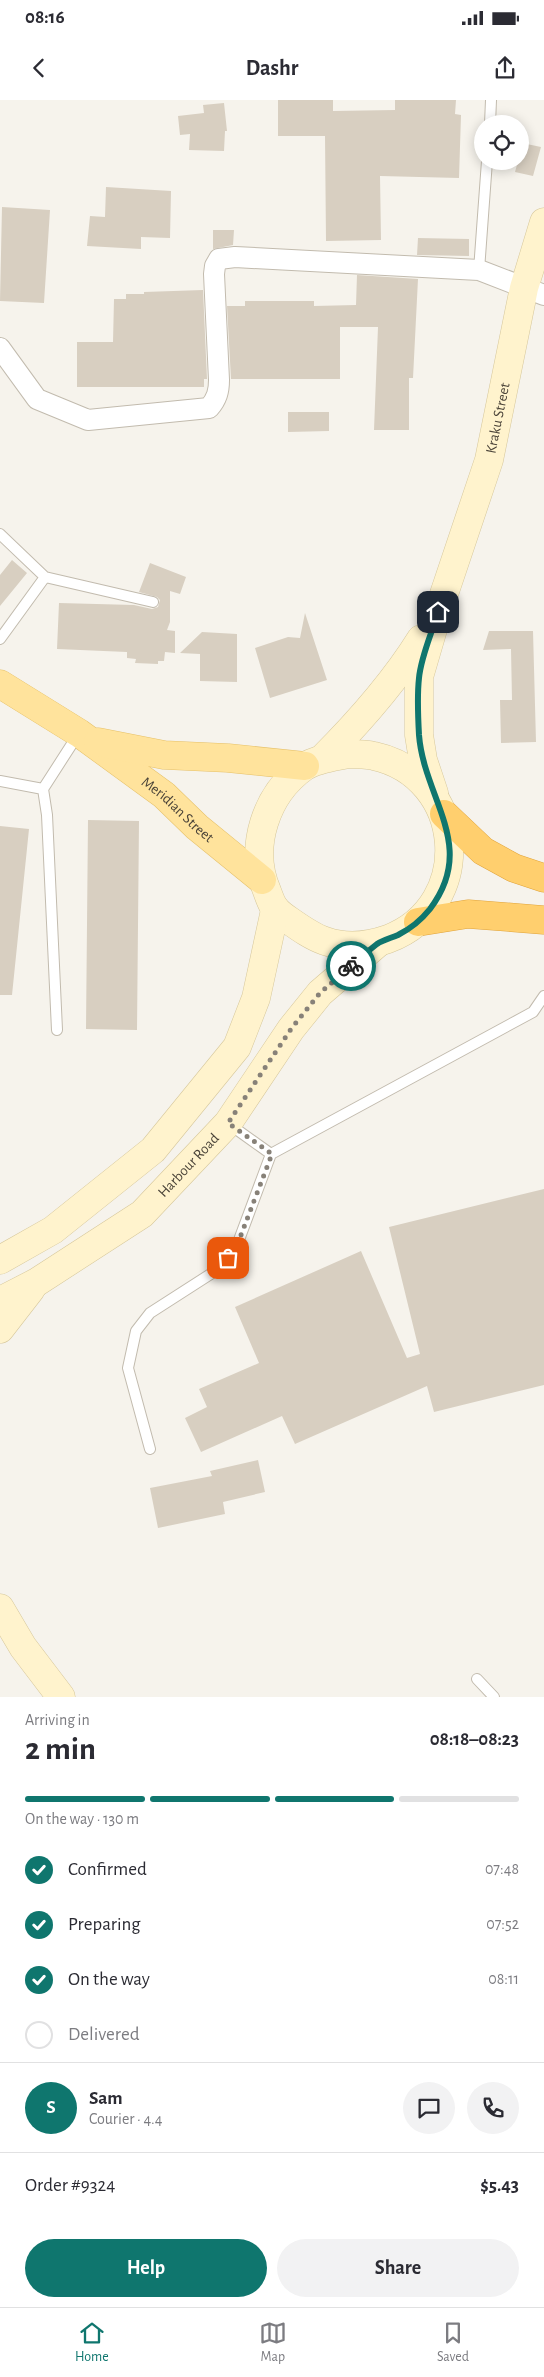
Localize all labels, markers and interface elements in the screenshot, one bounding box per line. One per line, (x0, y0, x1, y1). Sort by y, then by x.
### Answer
text: 08:16 (25, 8, 65, 27)
icon: back (25, 54, 53, 82)
icon: share (491, 54, 519, 82)
text: Dashr (246, 57, 298, 79)
map controls (474, 115, 529, 170)
button: locate (474, 115, 529, 170)
street label: Kraku Street (484, 381, 513, 455)
pin (417, 591, 459, 633)
icon: home (424, 598, 452, 626)
street label: Meridian Street (139, 774, 217, 845)
courier (326, 941, 376, 991)
icon: bike (337, 952, 365, 980)
street label: Harbour Road (155, 1131, 222, 1200)
pin (207, 1237, 249, 1279)
icon: bag (214, 1244, 242, 1272)
text: Arriving in (25, 1712, 90, 1728)
text: 08:18–08:23 (430, 1730, 519, 1749)
text: 2 min (25, 1733, 96, 1765)
text: On the way · 130 m (25, 1811, 139, 1827)
icon: check (25, 1856, 53, 1884)
text: Confirmed (68, 1860, 147, 1879)
text: 07:48 (485, 1861, 519, 1877)
icon: check (25, 1911, 53, 1939)
text: Preparing (68, 1915, 141, 1934)
text: 07:52 (486, 1916, 519, 1932)
icon: check (25, 1966, 53, 1994)
text: On the way (68, 1970, 150, 1989)
text: 08:11 (488, 1971, 519, 1987)
text: Delivered (68, 2025, 140, 2044)
button: chat (403, 2082, 455, 2134)
button: phone (467, 2082, 519, 2134)
text: Sam (89, 2089, 123, 2108)
text: S (46, 2098, 56, 2117)
text: Courier · 4.4 (89, 2111, 162, 2127)
text: Order #9324 (25, 2176, 115, 2195)
text: $5.43 (480, 2176, 519, 2195)
button: Help (25, 2239, 267, 2297)
button: Share (277, 2239, 519, 2297)
tab: Home (75, 2319, 109, 2366)
tab: Map (259, 2319, 287, 2366)
tab: Saved (437, 2319, 469, 2366)

